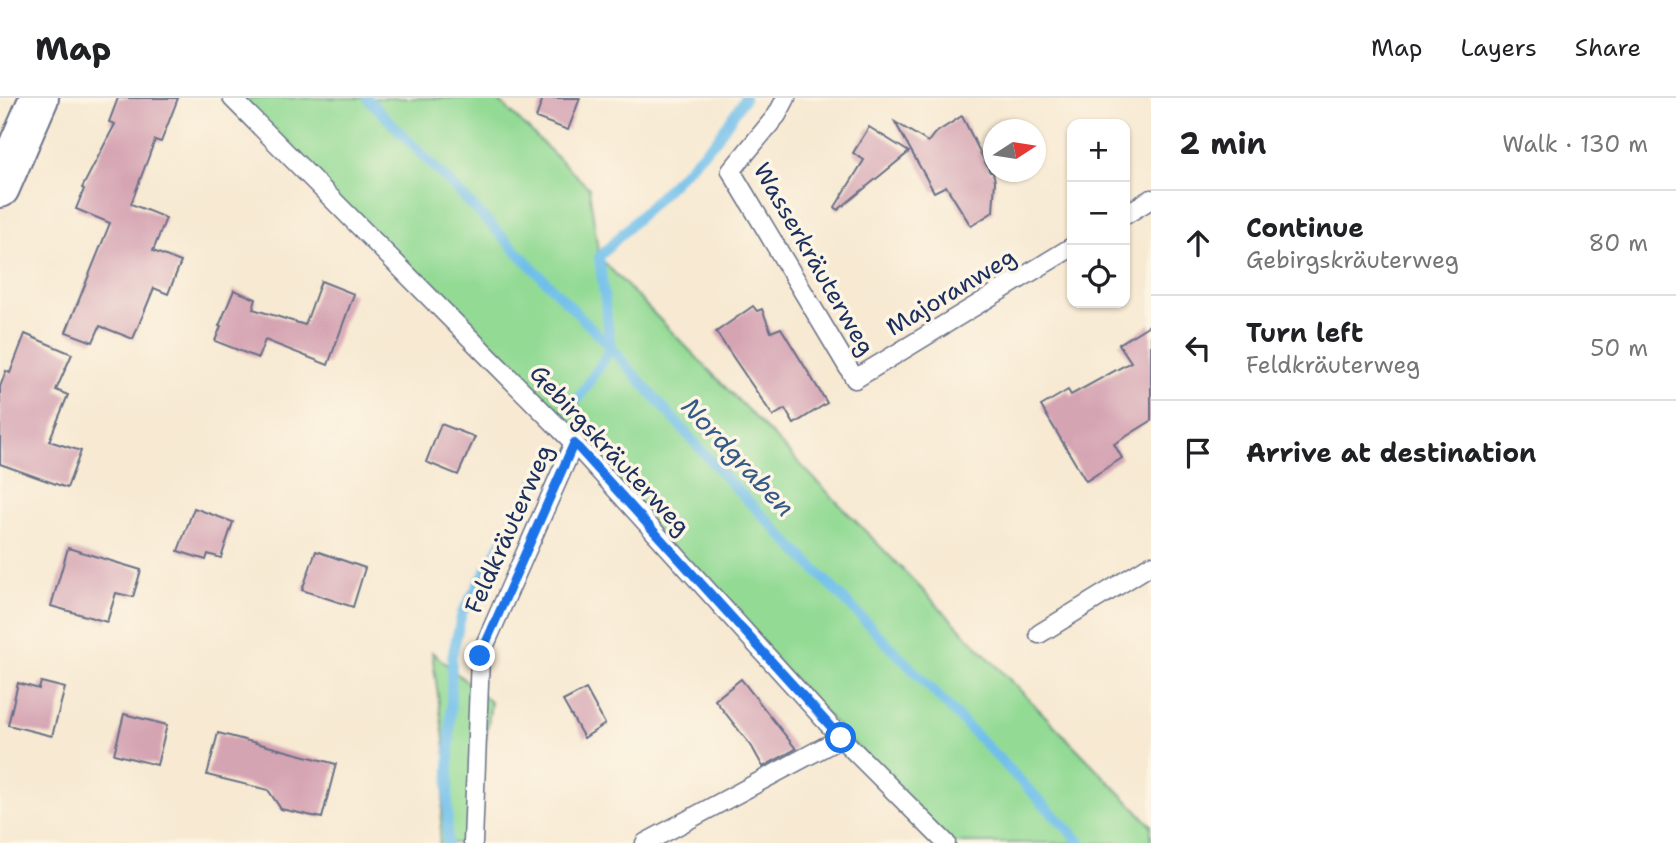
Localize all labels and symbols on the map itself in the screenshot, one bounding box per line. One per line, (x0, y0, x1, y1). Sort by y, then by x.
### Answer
north arrow (983, 119, 1046, 182)
street label: Wasserkräuterweg (746, 157, 882, 361)
street label: Majoranweg (880, 241, 1022, 343)
street label: Gebirgskräuterweg (523, 358, 697, 542)
water label: Nordgraben (674, 389, 803, 524)
street label: Feldkräuterweg (457, 439, 561, 619)
route end (464, 640, 495, 671)
route start (825, 722, 856, 753)

